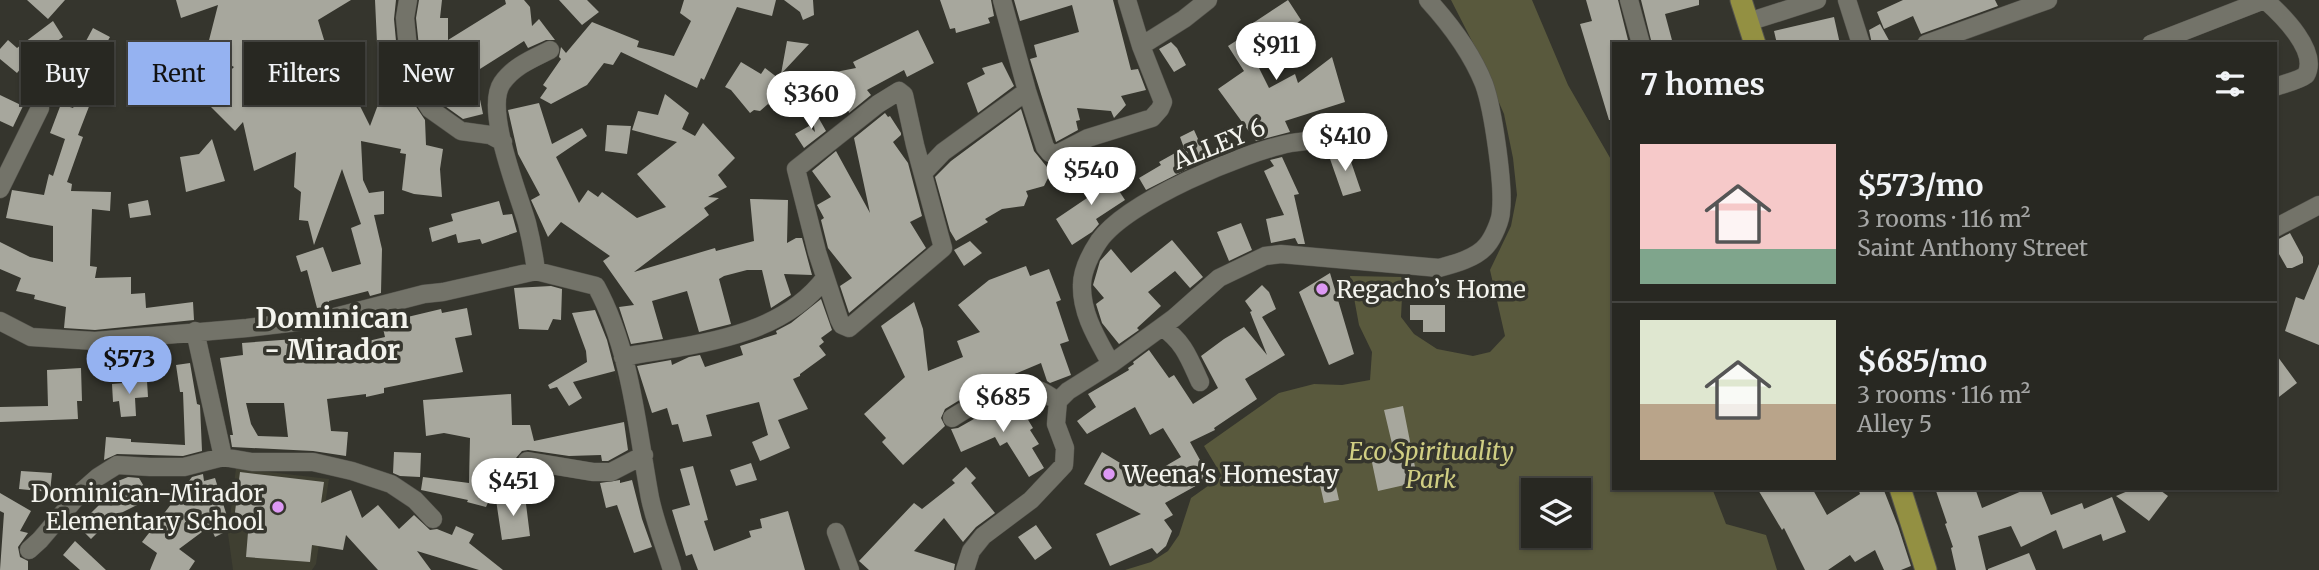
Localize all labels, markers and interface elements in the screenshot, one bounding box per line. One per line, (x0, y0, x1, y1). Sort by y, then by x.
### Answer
pin: $911 (1235, 22, 1317, 82)
text: $911 (1252, 30, 1300, 59)
chip: Buy (21, 42, 114, 105)
chip: Rent (128, 42, 230, 105)
chip: Filters (244, 42, 365, 105)
chip: New (379, 42, 478, 105)
text: 7 homes (1640, 65, 1765, 103)
icon: filters (2211, 65, 2249, 103)
pin: $360 (770, 72, 852, 131)
text: $360 (783, 79, 839, 108)
street label: ALLEY 6 (1167, 111, 1270, 177)
pin: $410 (1304, 114, 1386, 173)
text: $410 (1318, 121, 1372, 150)
pin: $540 (1050, 148, 1132, 207)
text: $540 (1063, 155, 1119, 184)
text: $573/mo (1857, 166, 1984, 204)
icon: home (1696, 172, 1780, 256)
text: 3 rooms · 116 m² (1857, 204, 2031, 233)
text: Saint Anthony Street (1857, 233, 2088, 262)
place label: Regacho’s Home (1336, 274, 1526, 305)
marker: Regacho’s Home (1314, 281, 1330, 297)
district label: Dominican - Mirador (255, 300, 409, 368)
pin: $573 (88, 336, 170, 396)
text: $685/mo (1857, 342, 1987, 380)
text: $573 (103, 344, 155, 373)
icon: home (1696, 348, 1780, 432)
pin: $685 (962, 374, 1044, 434)
text: 3 rooms · 116 m² (1857, 380, 2031, 409)
text: $685 (975, 382, 1031, 411)
text: Alley 5 (1857, 409, 1932, 438)
park label: Eco Spirituality Park (1348, 436, 1514, 495)
pin: $451 (472, 458, 554, 518)
place label: Weena's Homestay (1122, 459, 1339, 490)
text: $451 (487, 466, 539, 495)
marker: Weena's Homestay (1101, 466, 1117, 482)
place label: Dominican-Mirador Elementary School (31, 478, 264, 537)
map controls (1521, 478, 1591, 548)
button: layers (1521, 478, 1591, 548)
marker: Dominican-Mirador Elementary School (270, 499, 286, 515)

